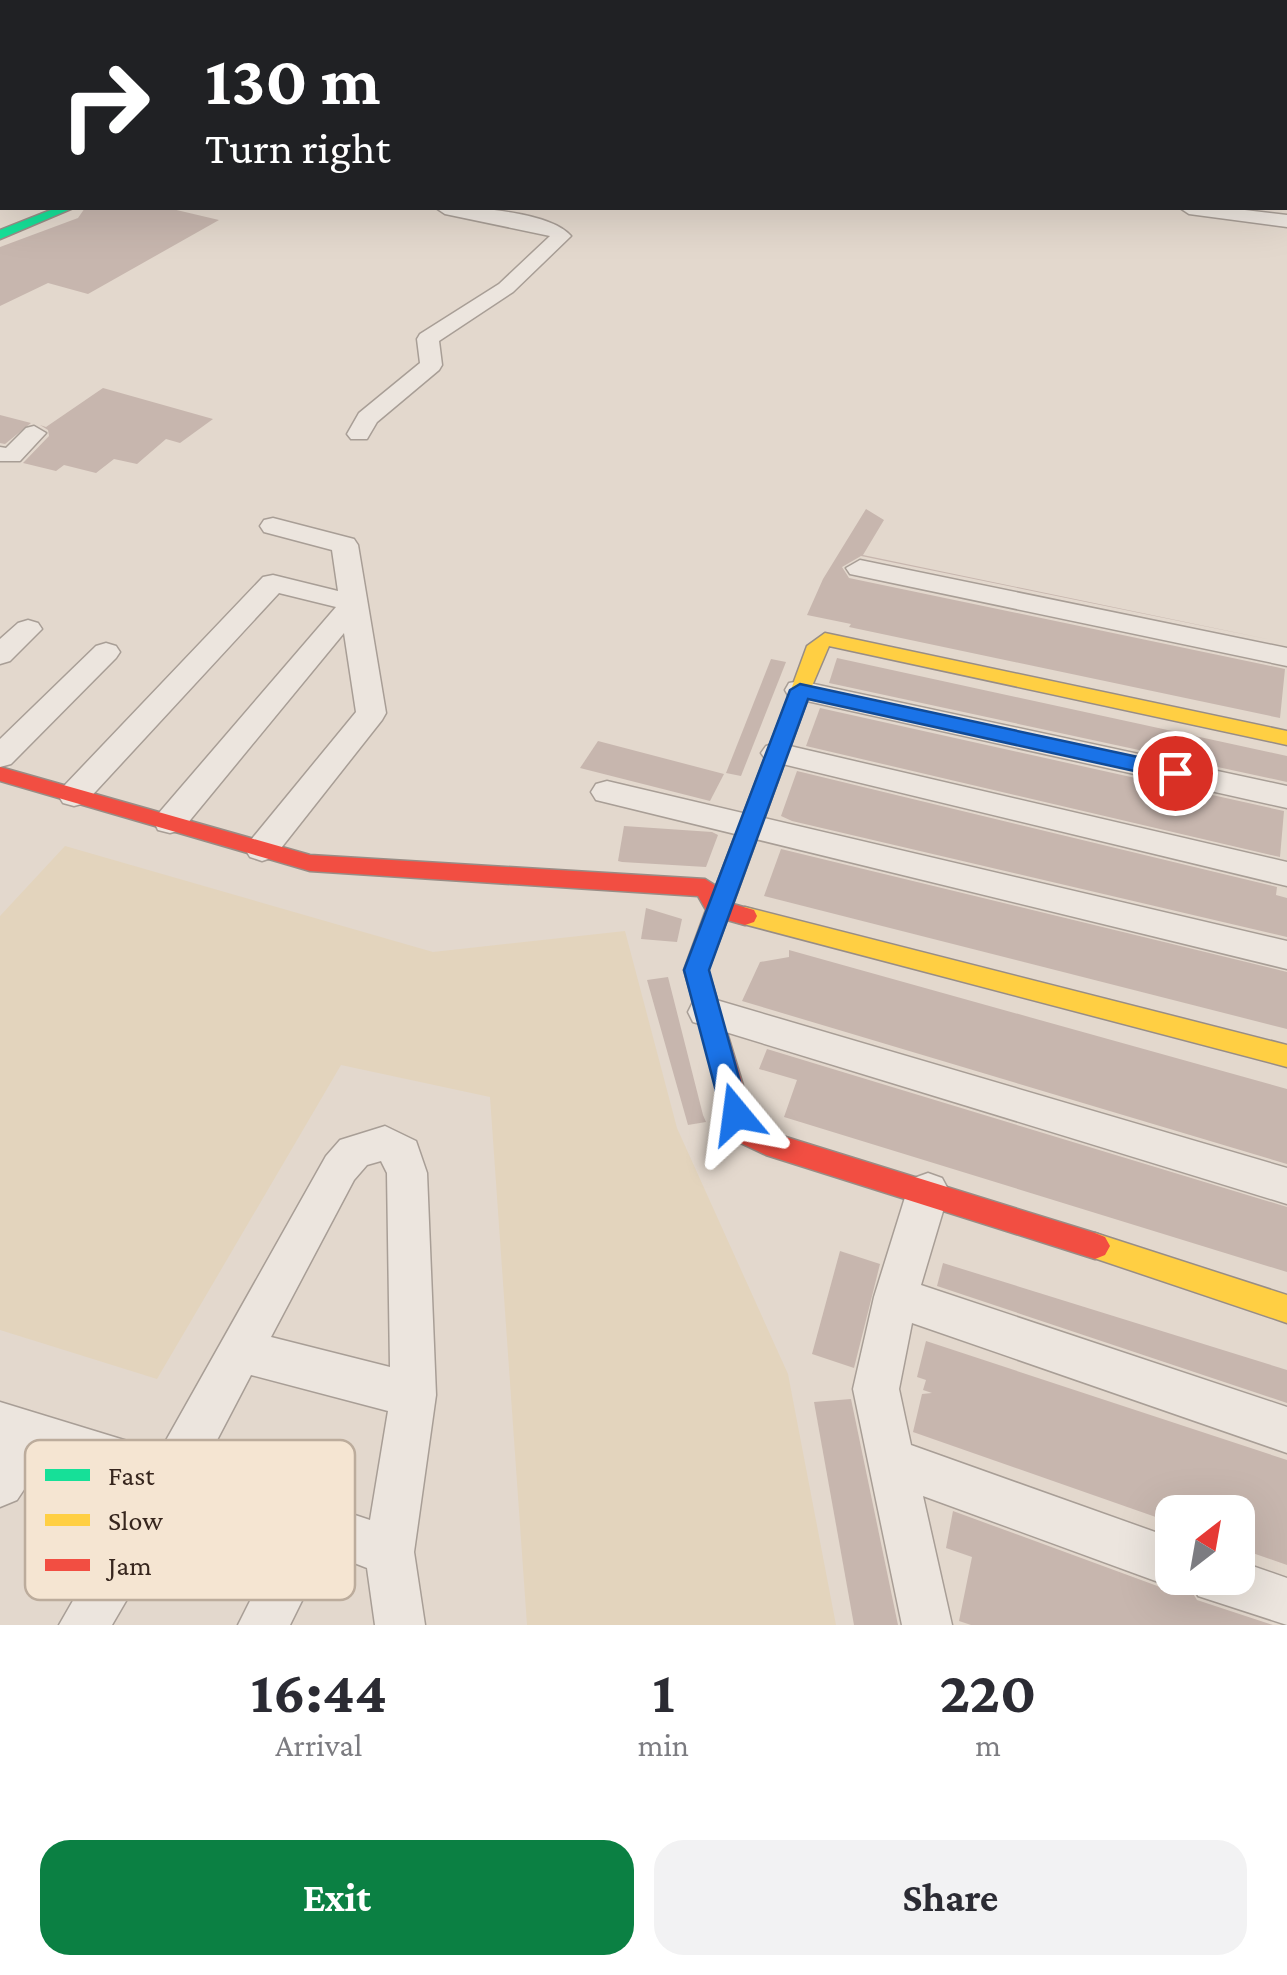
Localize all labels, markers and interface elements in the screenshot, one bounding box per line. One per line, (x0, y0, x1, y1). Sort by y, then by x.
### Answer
icon: right (40, 40, 170, 170)
text: 130 m (205, 41, 381, 119)
text: Turn right (205, 123, 390, 173)
pin (1133, 731, 1218, 816)
icon: arrive (1148, 746, 1203, 801)
position arrow (684, 1062, 788, 1166)
legend (25, 1440, 355, 1600)
text: Fast (108, 1460, 155, 1491)
north arrow (1155, 1495, 1255, 1595)
map controls (1155, 1495, 1255, 1595)
text: Slow (108, 1505, 163, 1536)
text: Jam (105, 1550, 152, 1581)
text: 16:44 (251, 1658, 387, 1725)
text: 1 (652, 1658, 675, 1725)
text: 220 (940, 1658, 1036, 1725)
text: Arrival (275, 1727, 362, 1763)
text: min (638, 1727, 689, 1763)
text: m (975, 1727, 1001, 1763)
button: Exit (40, 1840, 634, 1955)
button: Share (654, 1840, 1247, 1955)

